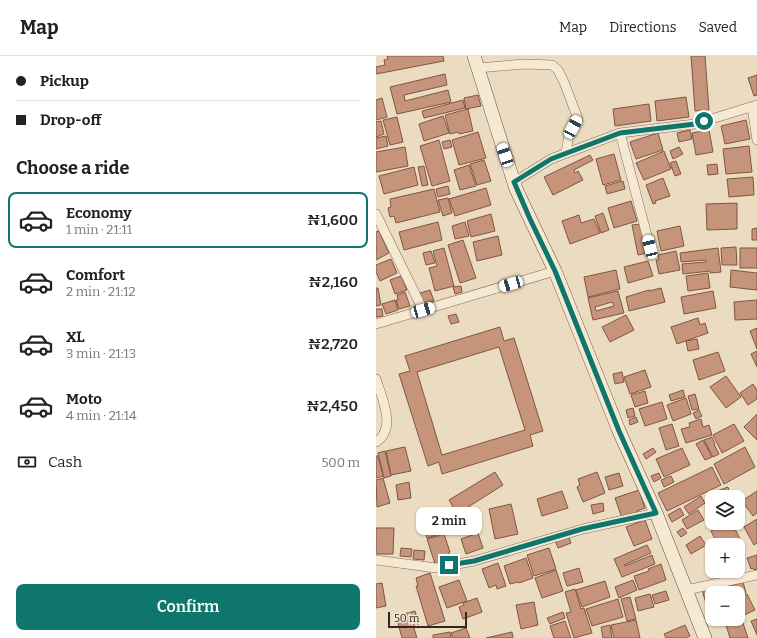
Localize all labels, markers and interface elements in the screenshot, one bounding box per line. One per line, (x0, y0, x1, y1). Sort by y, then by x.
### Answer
text: Map (20, 16, 59, 39)
text: Map (559, 19, 587, 36)
text: Directions (609, 19, 677, 36)
text: Saved (699, 19, 737, 36)
text: Pickup (40, 72, 89, 90)
text: Drop-off (40, 111, 101, 129)
route start (695, 112, 713, 130)
car (562, 114, 584, 140)
car (496, 142, 514, 168)
text: Choose a ride (16, 157, 129, 179)
icon: car (18, 202, 54, 238)
text: Economy (66, 204, 132, 222)
text: ₦1,600 (307, 211, 358, 229)
text: 1 min · 21:11 (66, 222, 132, 237)
car (641, 234, 659, 260)
icon: car (18, 264, 54, 300)
text: Comfort (66, 266, 125, 284)
text: ₦2,160 (308, 273, 358, 291)
car (498, 275, 524, 293)
text: 2 min · 21:12 (66, 284, 136, 299)
car (410, 301, 436, 319)
icon: car (18, 326, 54, 362)
text: XL (66, 328, 85, 346)
text: ₦2,720 (308, 335, 358, 353)
text: 3 min · 21:13 (66, 346, 136, 361)
icon: car (18, 388, 54, 424)
text: Moto (66, 390, 102, 408)
text: ₦2,450 (306, 397, 358, 415)
text: 4 min · 21:14 (66, 408, 137, 423)
icon: cash (16, 451, 38, 473)
text: Cash (48, 453, 82, 471)
text: 500 m (321, 455, 360, 470)
map controls (705, 490, 745, 626)
button: layers (705, 490, 745, 530)
callout: 2 min (416, 507, 482, 535)
text: 2 min (432, 513, 466, 528)
button: + (705, 538, 745, 578)
route end (440, 556, 458, 574)
button: Confirm (16, 584, 360, 630)
button: − (705, 586, 745, 626)
scale bar (388, 610, 467, 629)
text: 50 m (394, 612, 420, 625)

